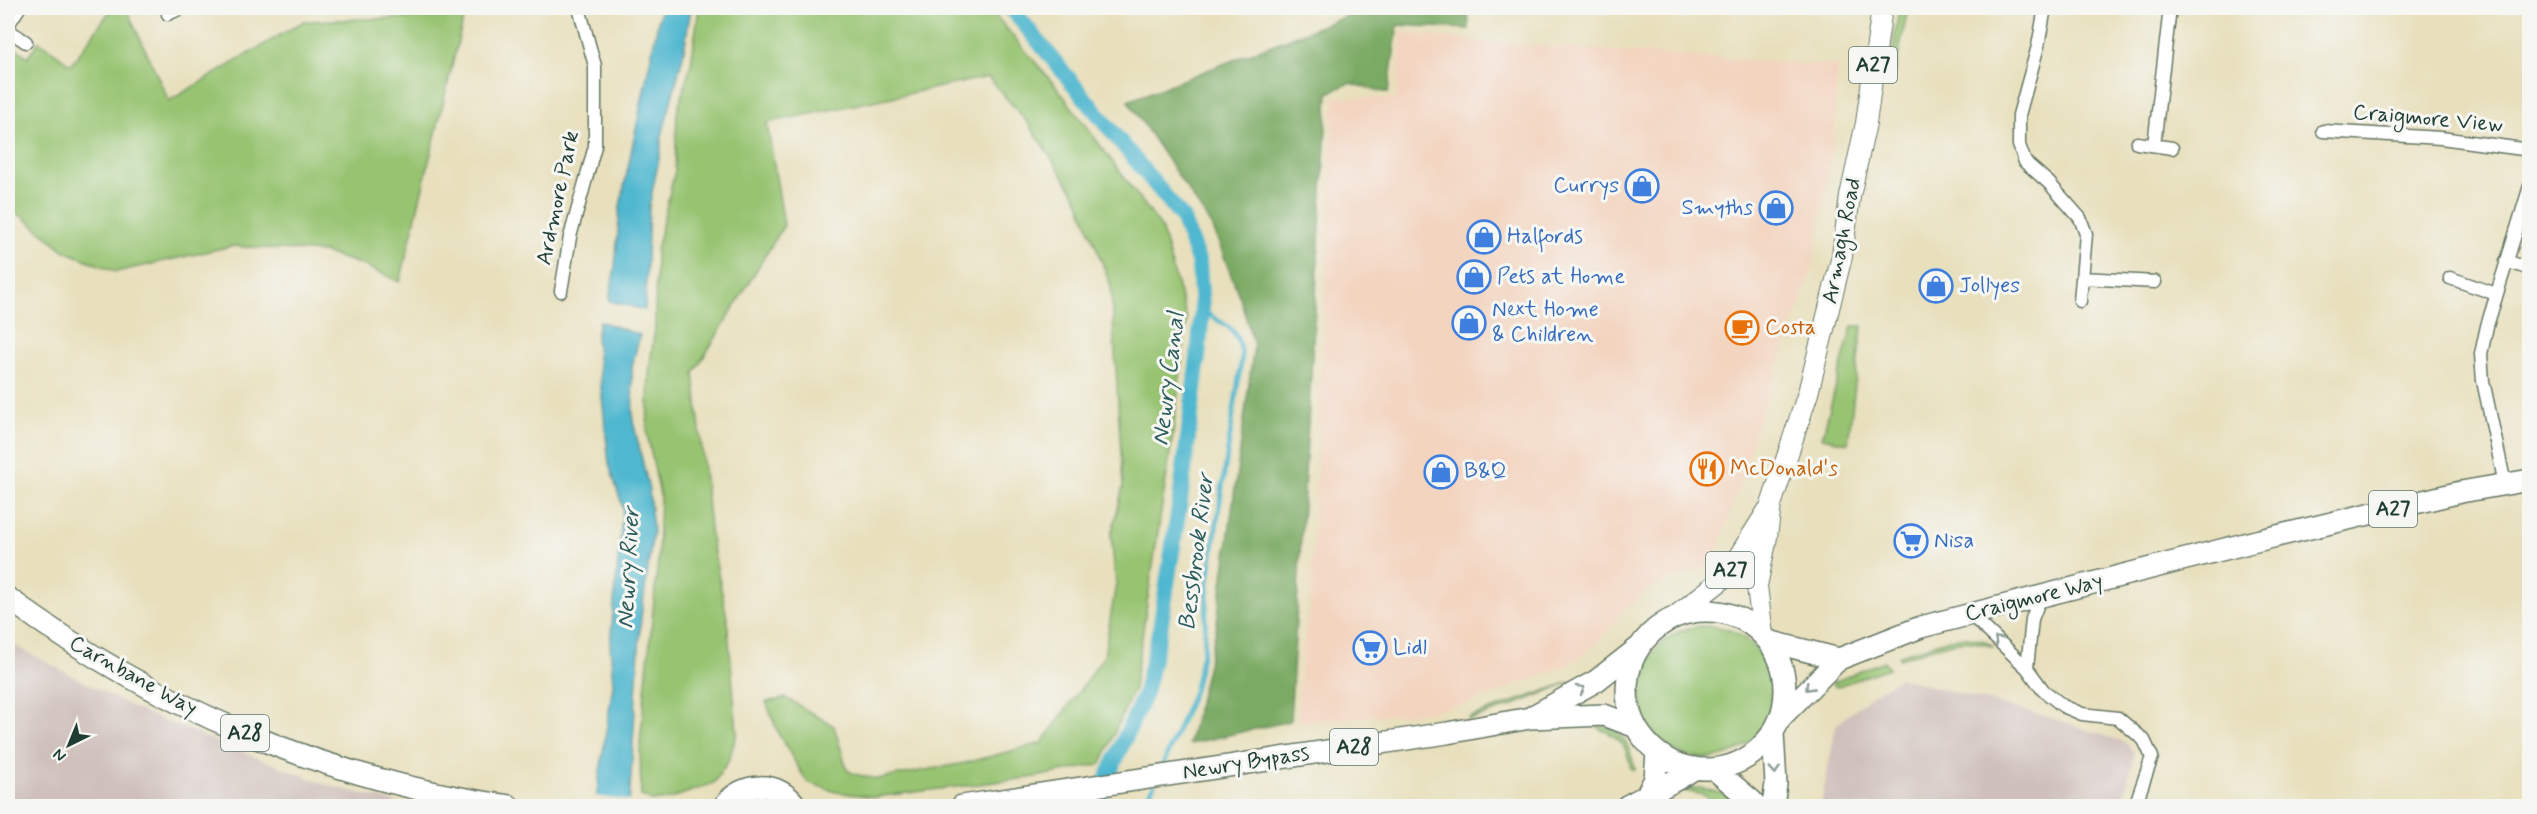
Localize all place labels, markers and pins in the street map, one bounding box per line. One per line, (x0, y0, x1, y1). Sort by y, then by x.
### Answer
shop icon: Currys (1624, 168, 1660, 204)
place label: Currys (1553, 172, 1619, 200)
shop icon: Smyths (1758, 190, 1794, 226)
place label: Smyths (1681, 194, 1753, 222)
shop icon: Halfords (1466, 219, 1502, 255)
place label: Halfords (1507, 223, 1583, 253)
shop icon: Pets at Home (1456, 259, 1492, 295)
place label: Pets at Home (1497, 263, 1625, 291)
shop icon: Jollyes (1918, 268, 1954, 304)
place label: Jollyes (1959, 272, 2020, 300)
place label: Next Home & Children (1492, 296, 1599, 349)
shop icon: Next Home & Children (1451, 305, 1487, 341)
cafe icon: Costa (1724, 310, 1760, 346)
place label: Costa (1765, 314, 1816, 342)
restaurant icon: McDonald's (1689, 451, 1725, 487)
shop icon: B&Q (1423, 454, 1459, 490)
place label: McDonald's (1730, 455, 1838, 483)
place label: B&Q (1464, 458, 1507, 486)
supermarket icon: Nisa (1893, 523, 1929, 559)
place label: Nisa (1934, 527, 1974, 555)
supermarket icon: Lidl (1352, 630, 1388, 666)
place label: Lidl (1393, 634, 1427, 662)

